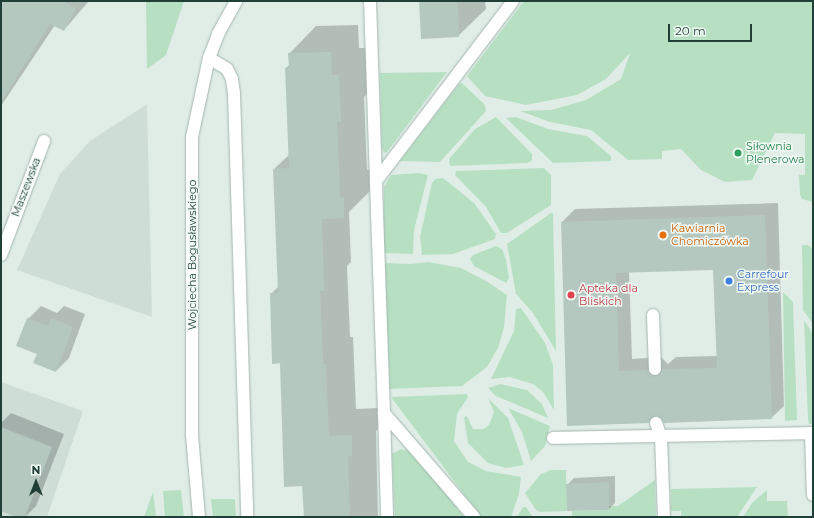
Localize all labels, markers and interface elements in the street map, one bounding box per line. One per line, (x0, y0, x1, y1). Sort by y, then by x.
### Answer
scale bar (670, 16, 754, 42)
text: 20 m (675, 23, 706, 38)
place label: Siłownia Plenerowa (746, 140, 805, 166)
marker: Siłownia Plenerowa (733, 148, 743, 158)
street label: Maszewska (9, 156, 43, 218)
street label: Wojciecha Bogusławskiego (185, 180, 199, 330)
place label: Kawiarnia Chomiczówka (671, 222, 749, 248)
marker: Kawiarnia Chomiczówka (658, 230, 668, 240)
place label: Carrefour Express (737, 268, 789, 294)
marker: Carrefour Express (724, 276, 734, 286)
place label: Apteka dla Bliskich (579, 282, 638, 308)
marker: Apteka dla Bliskich (566, 290, 576, 300)
north arrow (16, 462, 56, 502)
text: N (32, 463, 40, 477)

